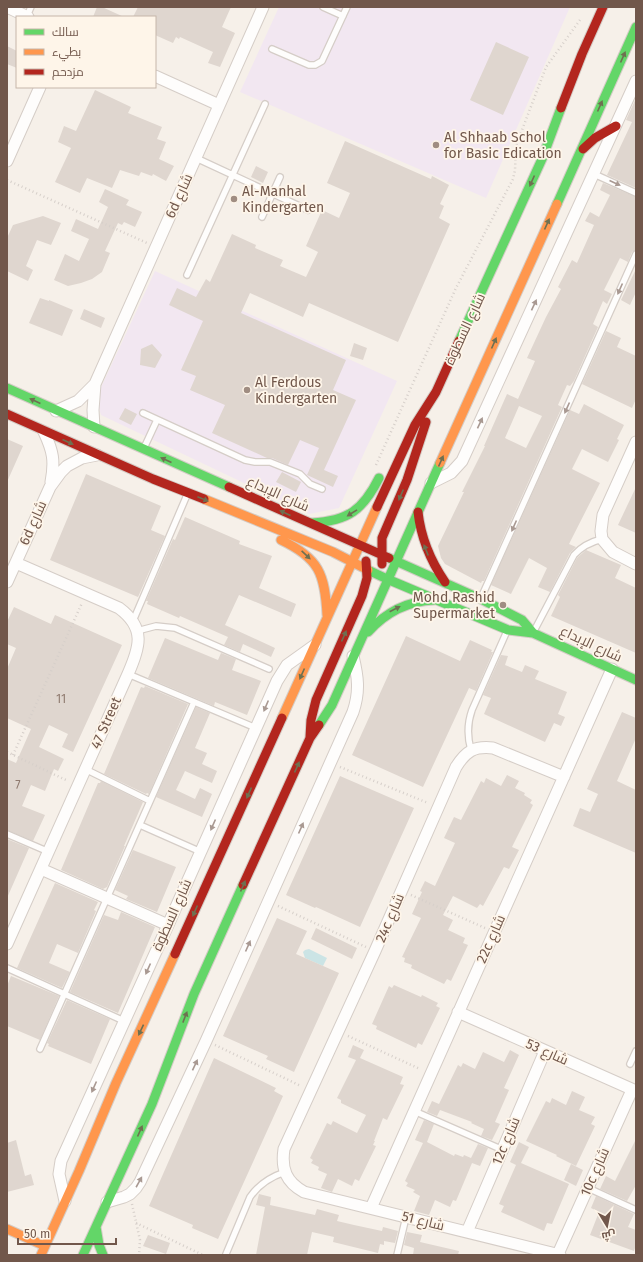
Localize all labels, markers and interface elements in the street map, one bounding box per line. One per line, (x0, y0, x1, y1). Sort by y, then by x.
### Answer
legend (16, 16, 156, 88)
text: سالك (52, 25, 79, 39)
text: بطيء (52, 45, 81, 62)
one-way arrow (620, 50, 626, 62)
text: مزدحم (52, 65, 84, 80)
one-way arrow (598, 99, 604, 111)
place label: Al Shhaab Schol for Basic Edication (444, 129, 562, 162)
marker: Al Shhaab Schol for Basic Edication (431, 140, 441, 150)
street label: 6d شارع (162, 171, 196, 221)
one-way arrow (529, 175, 535, 187)
one-way arrow (609, 180, 620, 186)
place label: Al-Manhal Kindergarten (242, 183, 324, 216)
marker: Al-Manhal Kindergarten (229, 194, 239, 204)
one-way arrow (544, 219, 550, 230)
one-way arrow (617, 284, 623, 295)
street label: شارع السطوة (441, 290, 489, 368)
one-way arrow (531, 299, 537, 310)
one-way arrow (491, 337, 497, 348)
place label: Al Ferdous Kindergarten (255, 374, 337, 407)
marker: Al Ferdous Kindergarten (242, 385, 252, 395)
one-way arrow (29, 398, 40, 404)
one-way arrow (564, 402, 570, 413)
one-way arrow (477, 417, 483, 428)
one-way arrow (62, 439, 74, 445)
one-way arrow (438, 456, 444, 467)
one-way arrow (161, 457, 172, 463)
street label: شارع الإبداع (244, 473, 312, 515)
one-way arrow (397, 489, 403, 501)
one-way arrow (197, 496, 209, 502)
street label: 6d شارع (16, 498, 50, 548)
one-way arrow (279, 509, 291, 516)
one-way arrow (346, 509, 357, 517)
one-way arrow (510, 521, 516, 533)
one-way arrow (423, 544, 429, 556)
one-way arrow (301, 551, 311, 560)
place label: Mohd Rashid Supermarket (413, 589, 496, 622)
marker: Mohd Rashid Supermarket (498, 600, 508, 610)
one-way arrow (389, 606, 400, 613)
street label: شارع الإبداع (557, 622, 625, 666)
one-way arrow (341, 631, 347, 642)
one-way arrow (299, 669, 305, 680)
house number: 11 (56, 692, 66, 706)
street label: 47 Street (87, 694, 125, 752)
one-way arrow (263, 701, 269, 712)
one-way arrow (294, 761, 300, 773)
house number: 7 (15, 778, 21, 792)
one-way arrow (245, 787, 251, 799)
one-way arrow (210, 819, 216, 831)
one-way arrow (299, 821, 305, 833)
street label: شارع السطوة (149, 876, 195, 954)
one-way arrow (240, 880, 246, 891)
street label: 24c شارع (372, 891, 408, 945)
one-way arrow (192, 906, 198, 917)
street label: 22c شارع (473, 912, 509, 966)
one-way arrow (245, 940, 251, 952)
one-way arrow (145, 963, 151, 975)
one-way arrow (183, 1011, 189, 1023)
one-way arrow (138, 1024, 144, 1035)
street label: شارع 53 (523, 1035, 571, 1069)
one-way arrow (192, 1059, 198, 1070)
one-way arrow (91, 1082, 97, 1093)
street label: 12c شارع (488, 1115, 524, 1167)
one-way arrow (137, 1125, 143, 1136)
street label: 10c شارع (577, 1145, 613, 1199)
one-way arrow (136, 1176, 142, 1188)
north arrow (587, 1206, 627, 1246)
street label: شارع 51 (400, 1208, 446, 1234)
scale bar (18, 1220, 116, 1246)
text: 50 m (24, 1227, 50, 1241)
text: ش (601, 1228, 617, 1243)

